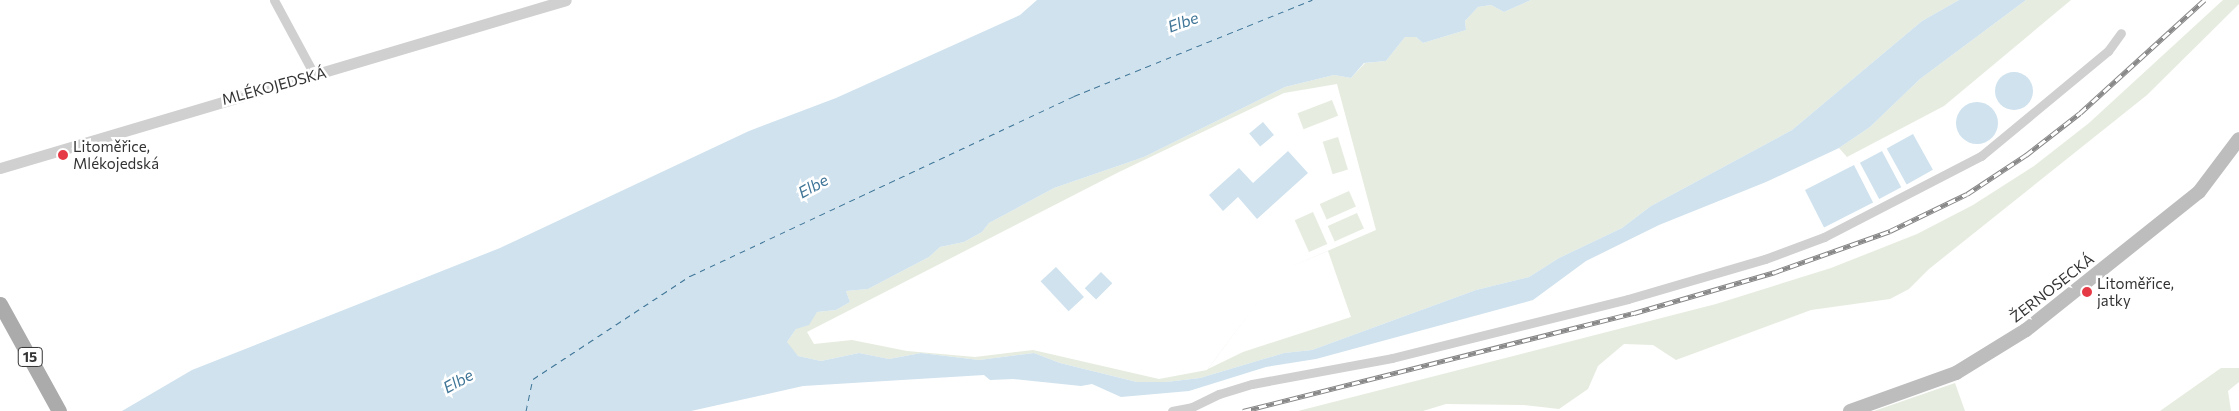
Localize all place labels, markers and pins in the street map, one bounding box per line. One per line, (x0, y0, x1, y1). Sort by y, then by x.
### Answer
place label: Litoměřice, Mlékojedská (73, 137, 159, 172)
marker: Litoměřice, Mlékojedská (57, 149, 69, 161)
place label: Litoměřice, jatky (2097, 274, 2174, 309)
marker: Litoměřice, jatky (2081, 286, 2093, 298)

